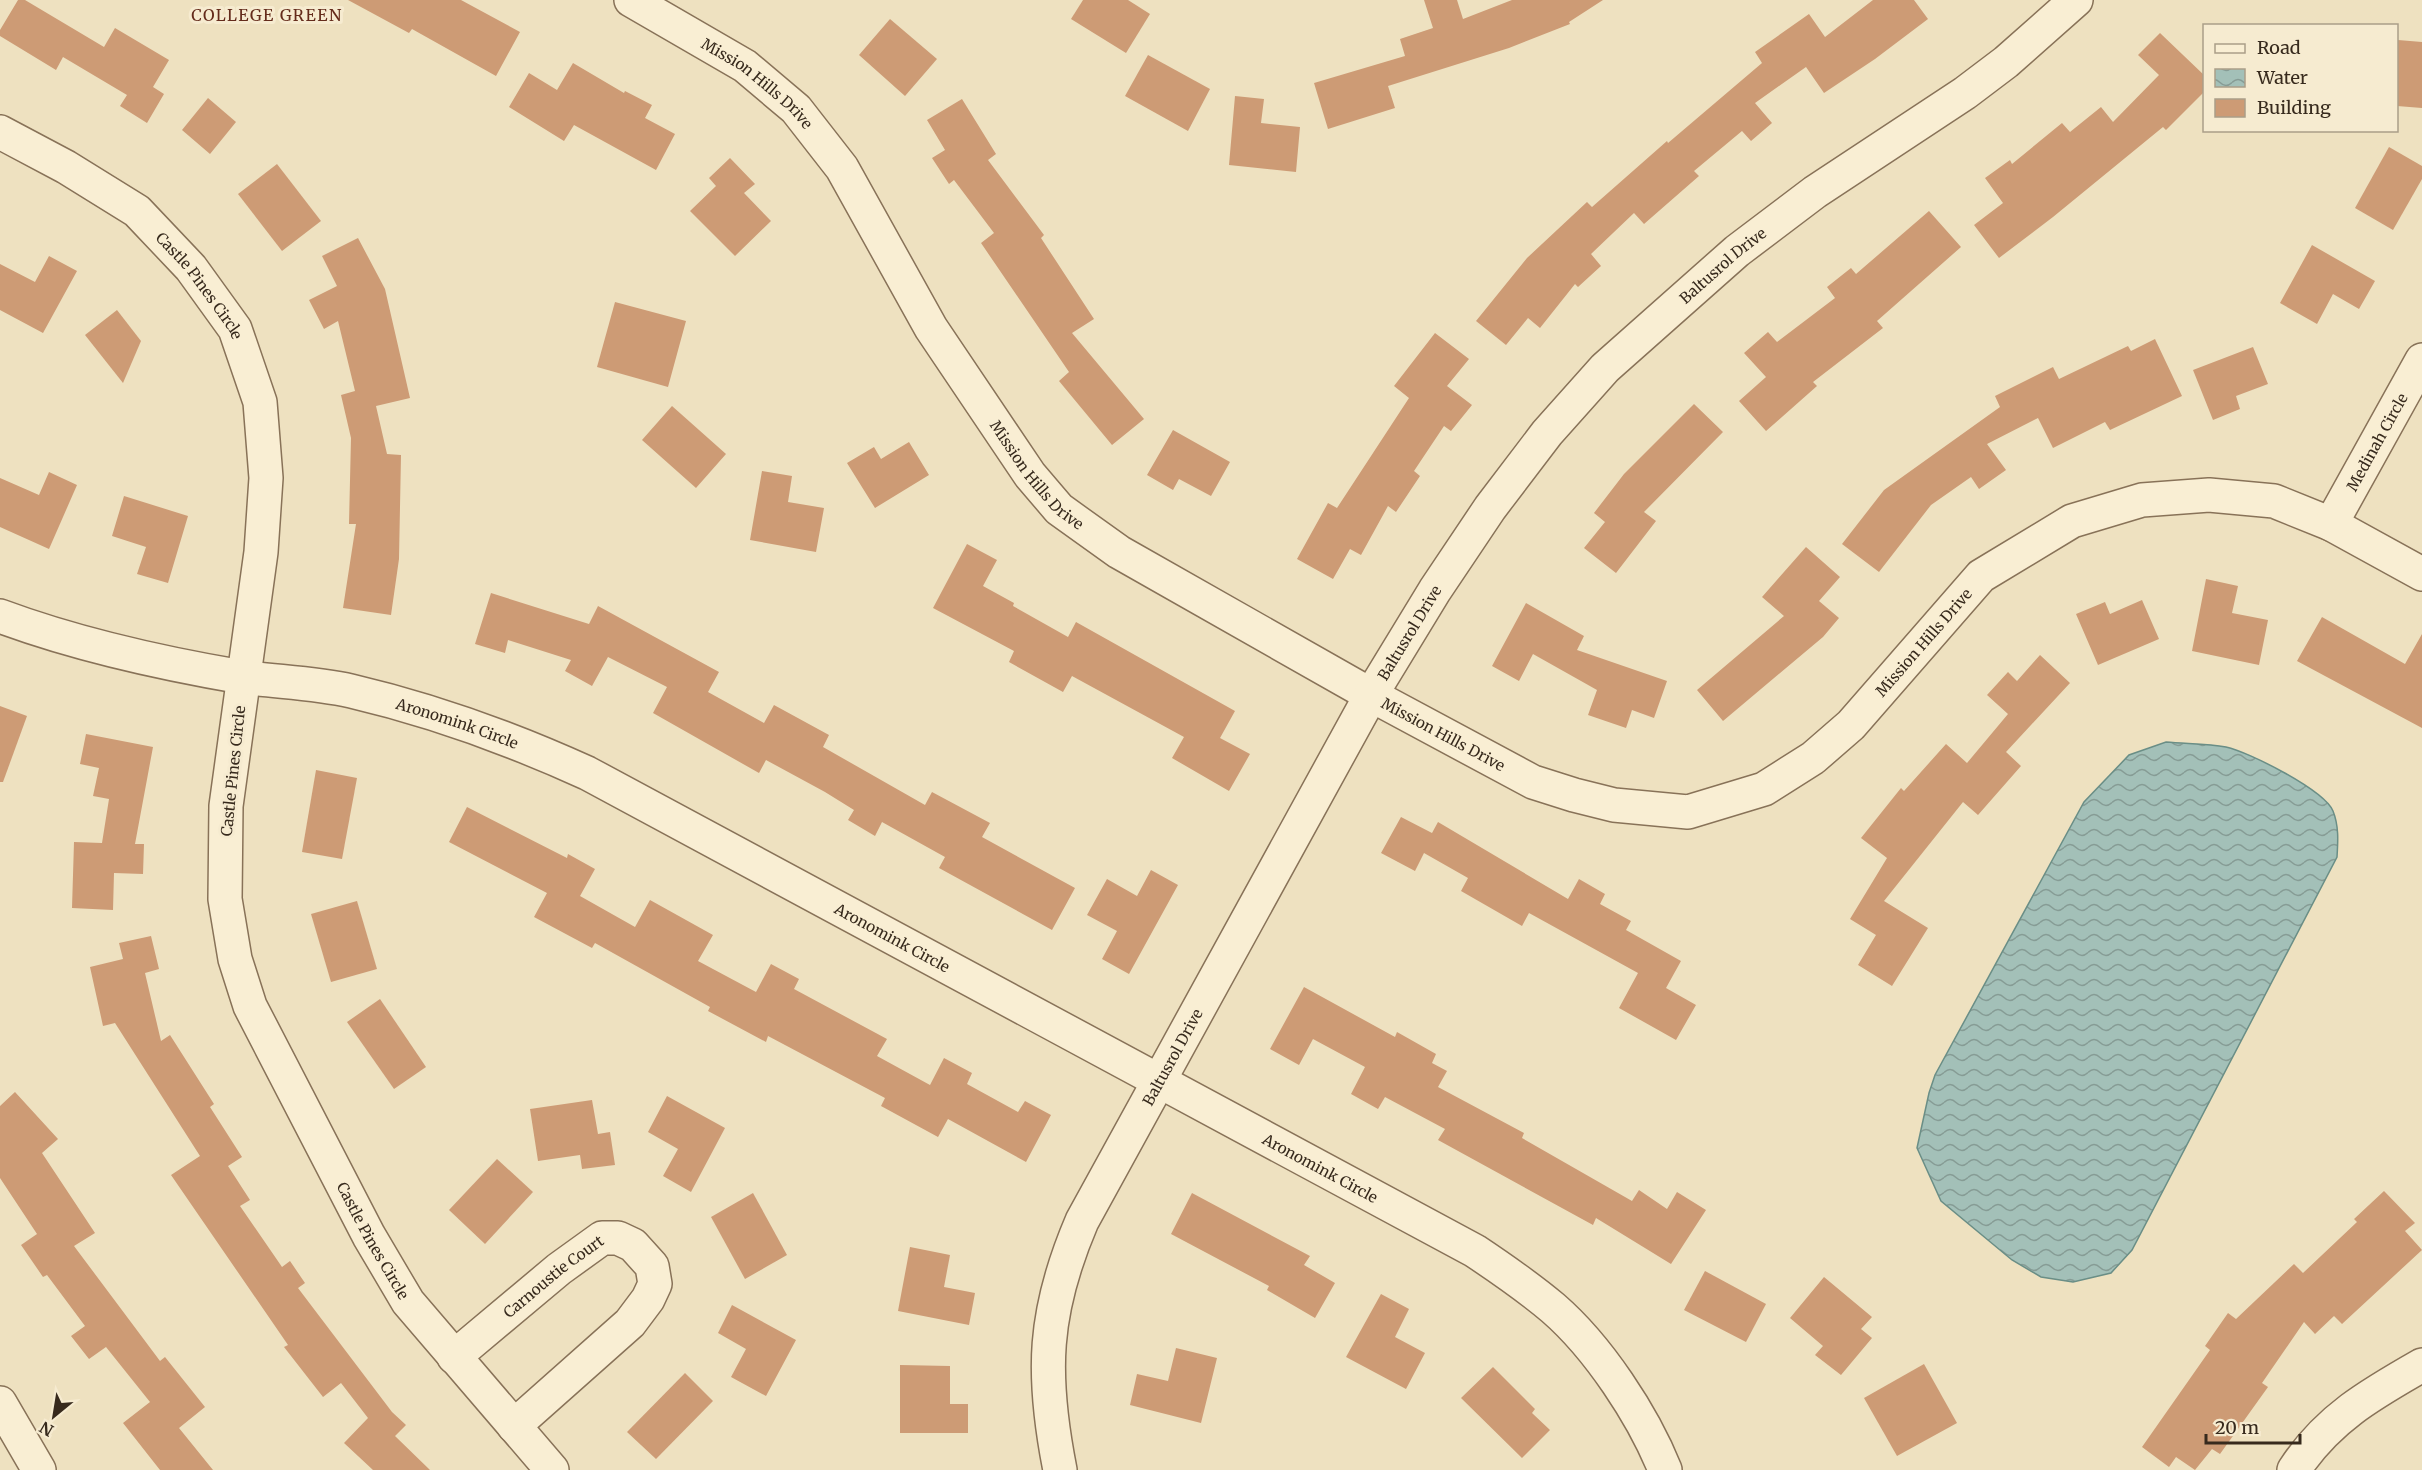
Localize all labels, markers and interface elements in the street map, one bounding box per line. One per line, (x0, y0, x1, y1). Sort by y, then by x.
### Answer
district label: COLLEGE GREEN (191, 5, 343, 25)
legend (2203, 24, 2398, 132)
street label: Mission Hills Drive (698, 34, 817, 133)
text: Road (2257, 36, 2301, 59)
text: Water (2256, 66, 2308, 89)
text: Building (2257, 96, 2331, 119)
street label: Baltusrol Drive (1675, 223, 1770, 307)
street label: Castle Pines Circle (152, 228, 247, 341)
street label: Medinah Circle (2342, 389, 2411, 494)
street label: Mission Hills Drive (986, 416, 1088, 533)
street label: Baltusrol Drive (1373, 581, 1445, 684)
street label: Mission Hills Drive (1871, 584, 1976, 700)
street label: Aronomink Circle (393, 693, 521, 753)
street label: Mission Hills Drive (1378, 693, 1509, 775)
street label: Castle Pines Circle (217, 705, 249, 837)
street label: Aronomink Circle (831, 898, 953, 976)
street label: Baltusrol Drive (1138, 1005, 1207, 1109)
street label: Aronomink Circle (1259, 1129, 1381, 1207)
street label: Castle Pines Circle (333, 1179, 414, 1303)
street label: Carnoustie Court (499, 1231, 607, 1321)
north arrow (24, 1386, 84, 1446)
scale bar (2206, 1407, 2300, 1445)
text: 20 m (2215, 1416, 2259, 1439)
text: N (36, 1417, 57, 1441)

